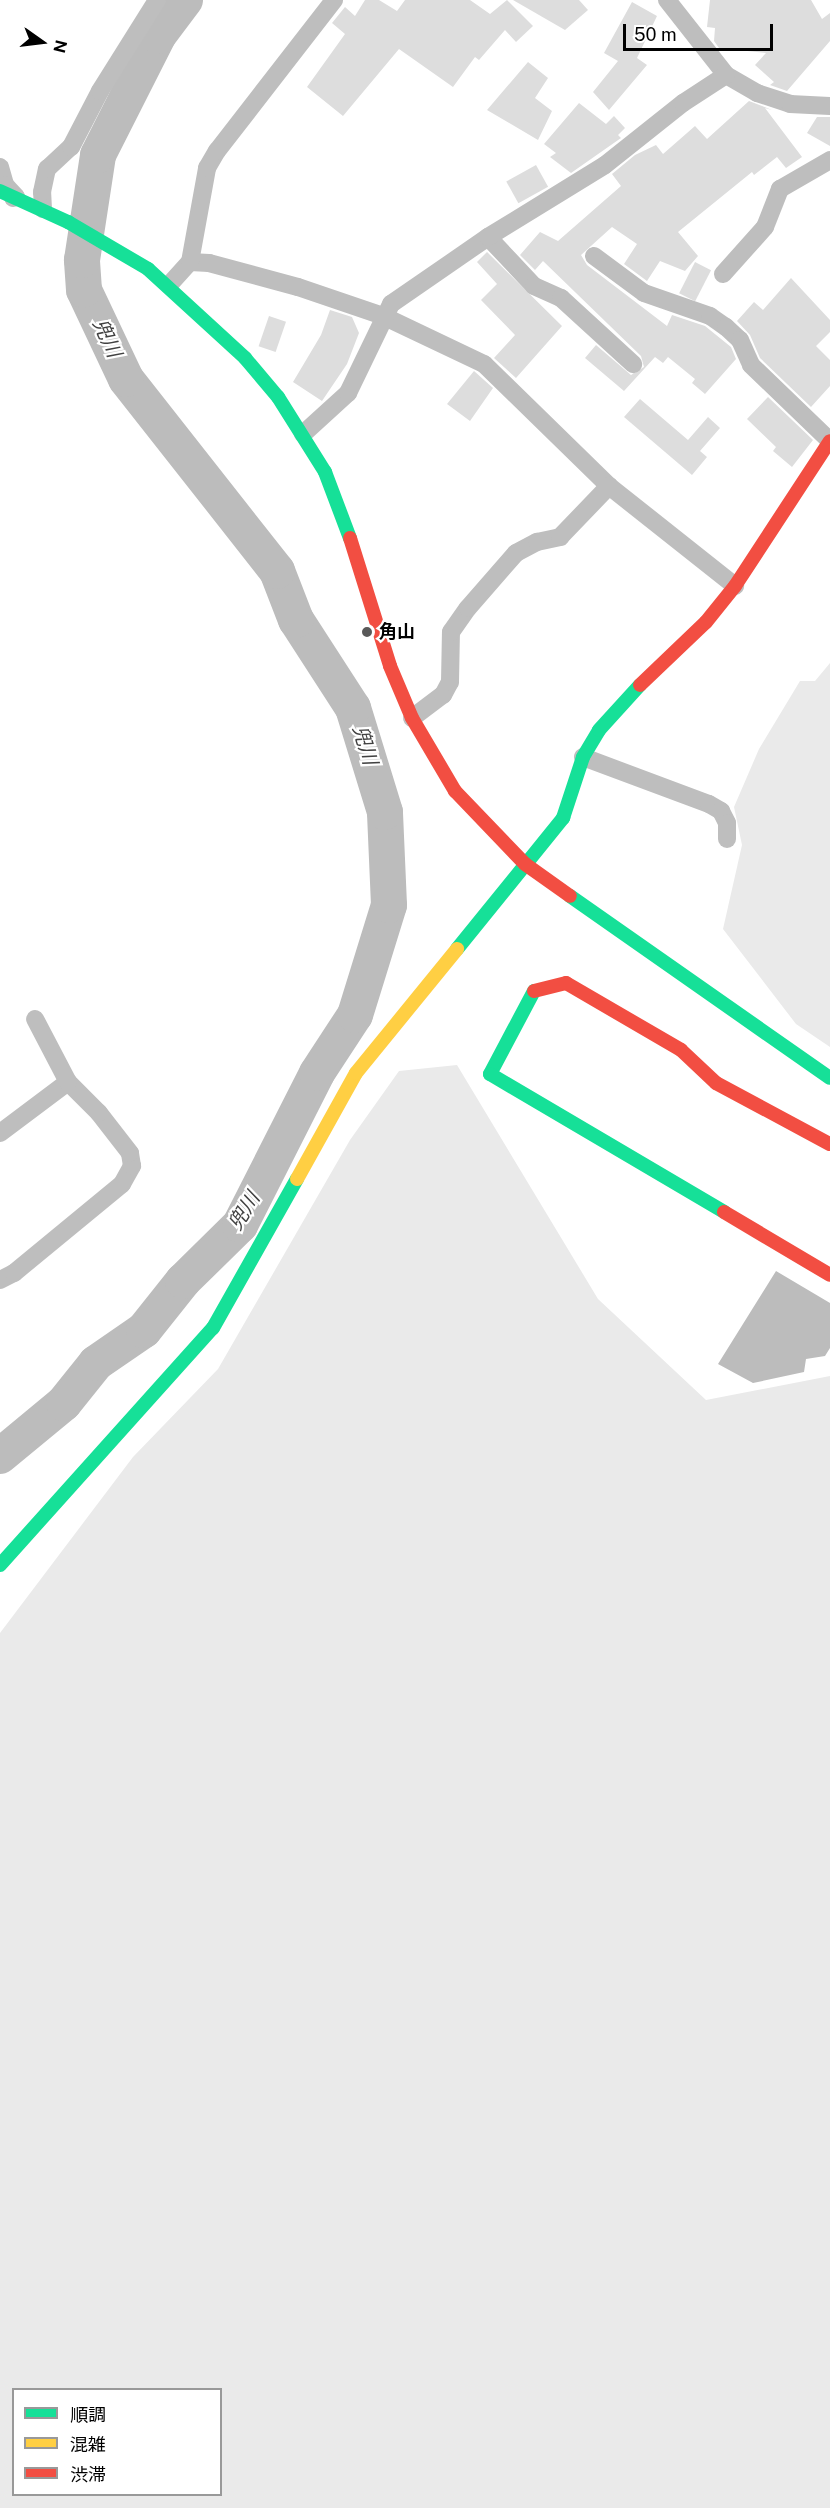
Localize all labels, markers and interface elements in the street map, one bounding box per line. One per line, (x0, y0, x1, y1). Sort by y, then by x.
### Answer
north arrow (12, 12, 72, 72)
scale bar (626, 12, 776, 50)
text: 50 m (634, 24, 677, 45)
text: N (49, 38, 71, 55)
water label: 兜川 (88, 315, 126, 361)
place label: 角山 (379, 621, 415, 643)
marker: 角山 (360, 625, 374, 639)
water label: 兜川 (348, 722, 382, 768)
water label: 兜川 (223, 1188, 265, 1234)
legend (12, 2388, 222, 2496)
text: 順調 (70, 2404, 106, 2425)
text: 混雑 (70, 2434, 106, 2455)
text: 渋滞 (70, 2464, 106, 2485)

